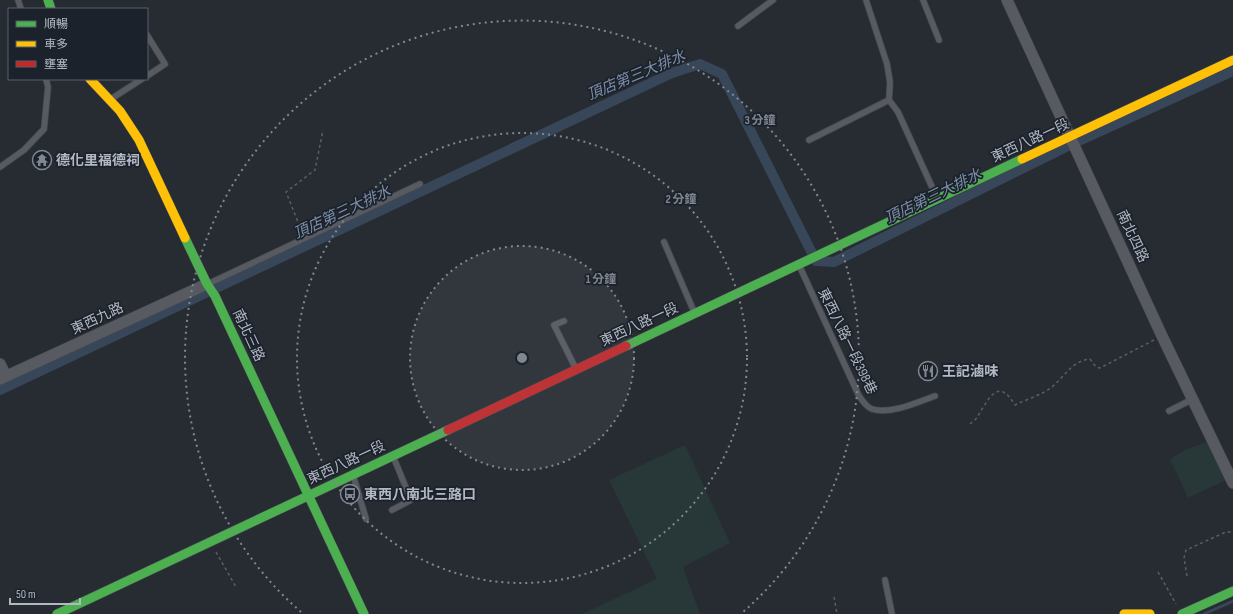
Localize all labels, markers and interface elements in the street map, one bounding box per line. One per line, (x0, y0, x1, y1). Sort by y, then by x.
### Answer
legend (8, 8, 148, 80)
text: 順暢 (44, 17, 68, 32)
text: 車多 (44, 37, 68, 52)
water label: 頂店第三大排水 (584, 46, 689, 105)
text: 壅塞 (44, 57, 68, 72)
text: 3 分鐘 (744, 113, 776, 128)
street label: 東西八路一段 (989, 115, 1072, 166)
temple icon: 德化里福德祠 (31, 149, 53, 171)
place label: 德化里福德祠 (56, 152, 140, 169)
water label: 頂店第三大排水 (882, 164, 985, 228)
water label: 頂店第三大排水 (291, 181, 395, 243)
text: 2 分鐘 (665, 192, 697, 207)
street label: 南北四路 (1113, 207, 1152, 265)
text: 1 分鐘 (586, 272, 616, 287)
street label: 東西八路一段398巷 (814, 285, 881, 397)
street label: 東西九路 (68, 299, 126, 338)
street label: 東西八路一段 (598, 299, 681, 350)
street label: 南北三路 (229, 306, 268, 364)
centre of rings (515, 351, 529, 365)
restaurant icon: 王記滷味 (917, 360, 939, 382)
place label: 王記滷味 (942, 363, 999, 380)
street label: 東西八路一段 (305, 437, 388, 488)
bus stop icon: 東西八南北三路口 (339, 483, 361, 505)
place label: 東西八南北三路口 (364, 486, 476, 503)
scale bar (10, 580, 80, 606)
text: 50 m (16, 587, 36, 602)

